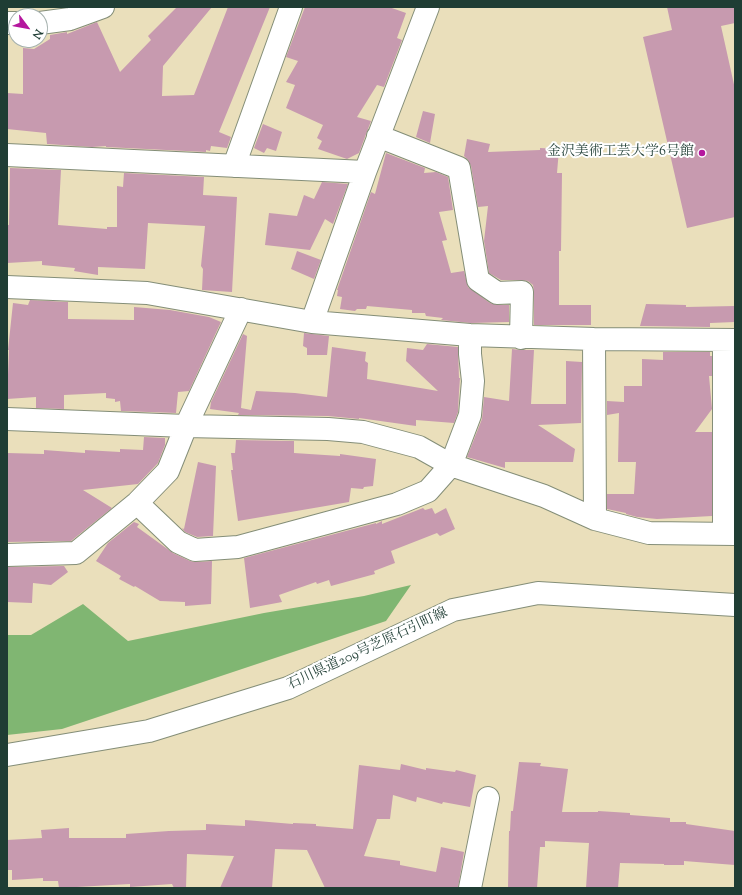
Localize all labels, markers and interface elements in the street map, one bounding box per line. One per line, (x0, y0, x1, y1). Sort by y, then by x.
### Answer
north arrow (8, 8, 48, 48)
text: N (28, 26, 46, 42)
place label: 金沢美術工芸大学6号館 (547, 145, 694, 161)
marker: 金沢美術工芸大学6号館 (697, 148, 707, 158)
street label: 石川県道209号芝原石引町線 (285, 605, 451, 695)

